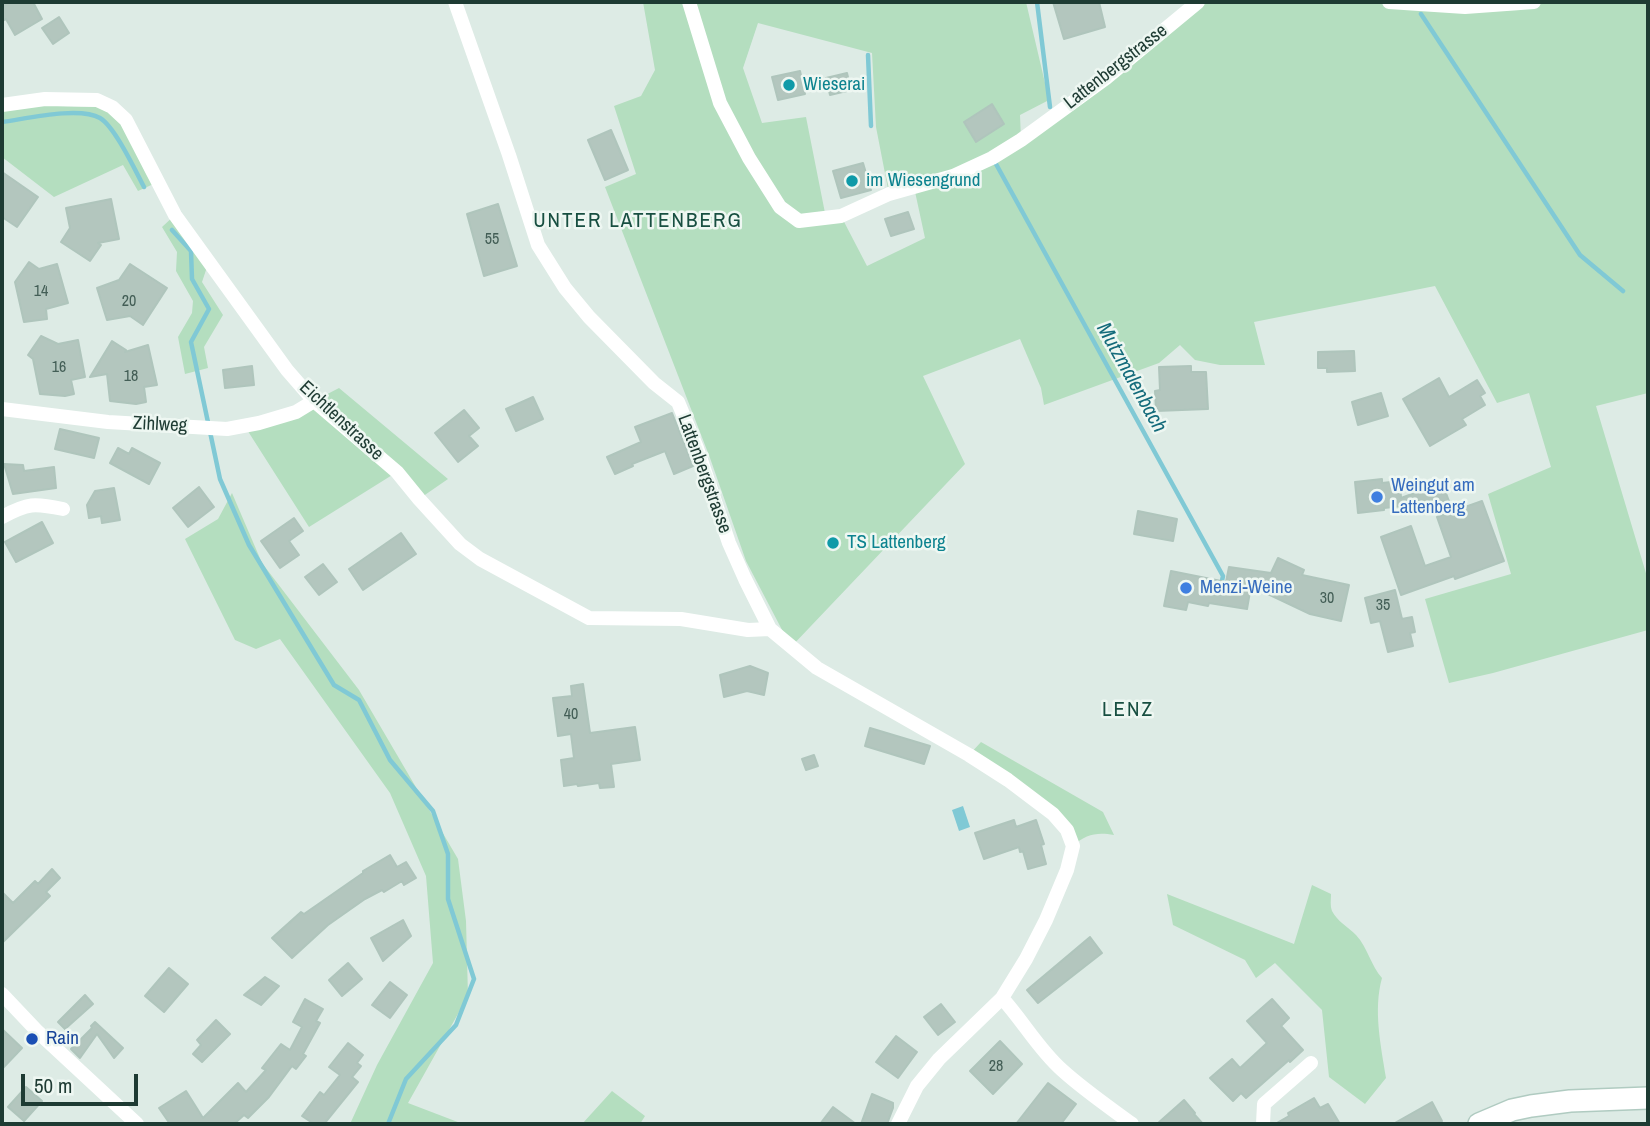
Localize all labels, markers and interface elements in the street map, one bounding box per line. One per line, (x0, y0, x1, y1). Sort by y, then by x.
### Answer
street label: Lattenbergstrasse (1060, 20, 1172, 114)
place label: Wieserai (803, 74, 865, 96)
marker: Wieserai (781, 77, 797, 93)
place label: im Wiesengrund (866, 170, 980, 192)
marker: im Wiesengrund (844, 173, 860, 189)
district label: UNTER LATTENBERG (535, 208, 741, 234)
house number: 55 (485, 230, 499, 250)
house number: 14 (34, 282, 48, 302)
house number: 20 (122, 292, 136, 312)
water label: Mutzmalenbach (1091, 319, 1171, 437)
house number: 16 (52, 358, 66, 378)
house number: 18 (124, 367, 138, 387)
street label: Eichtlenstrasse (294, 376, 388, 466)
street label: Zihlweg (132, 412, 188, 438)
street label: Lattenbergstrasse (672, 412, 736, 536)
place label: Weingut am Lattenberg (1391, 475, 1475, 519)
marker: Weingut am Lattenberg (1369, 489, 1385, 505)
place label: TS Lattenberg (847, 532, 946, 554)
marker: TS Lattenberg (825, 535, 841, 551)
place label: Menzi-Weine (1200, 577, 1292, 599)
marker: Menzi-Weine (1178, 580, 1194, 596)
house number: 30 (1320, 589, 1334, 609)
house number: 35 (1376, 596, 1390, 616)
district label: LENZ (1102, 697, 1154, 723)
house number: 40 (564, 705, 578, 725)
place label: Rain (46, 1028, 79, 1050)
marker: Rain (24, 1031, 40, 1047)
house number: 28 (989, 1057, 1003, 1077)
scale bar (24, 1060, 142, 1104)
text: 50 m (34, 1071, 72, 1100)

